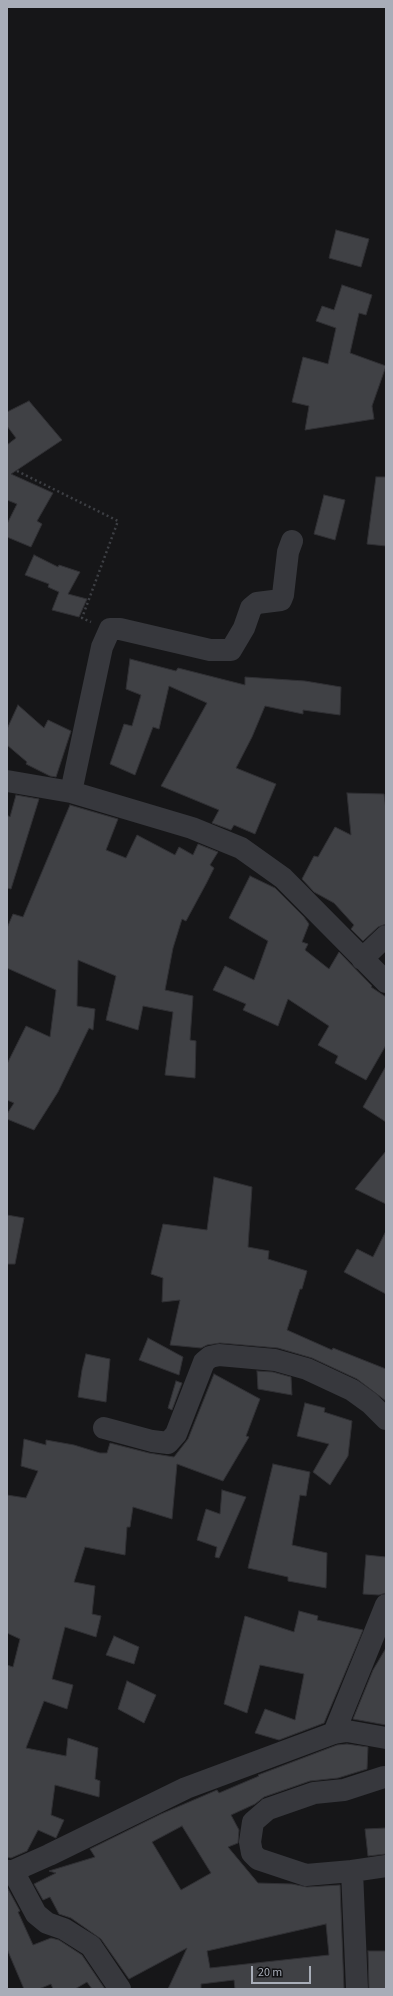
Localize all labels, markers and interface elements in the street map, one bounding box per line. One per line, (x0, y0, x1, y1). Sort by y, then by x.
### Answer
scale bar (253, 1958, 313, 1984)
text: 20 m (258, 1964, 282, 1981)

